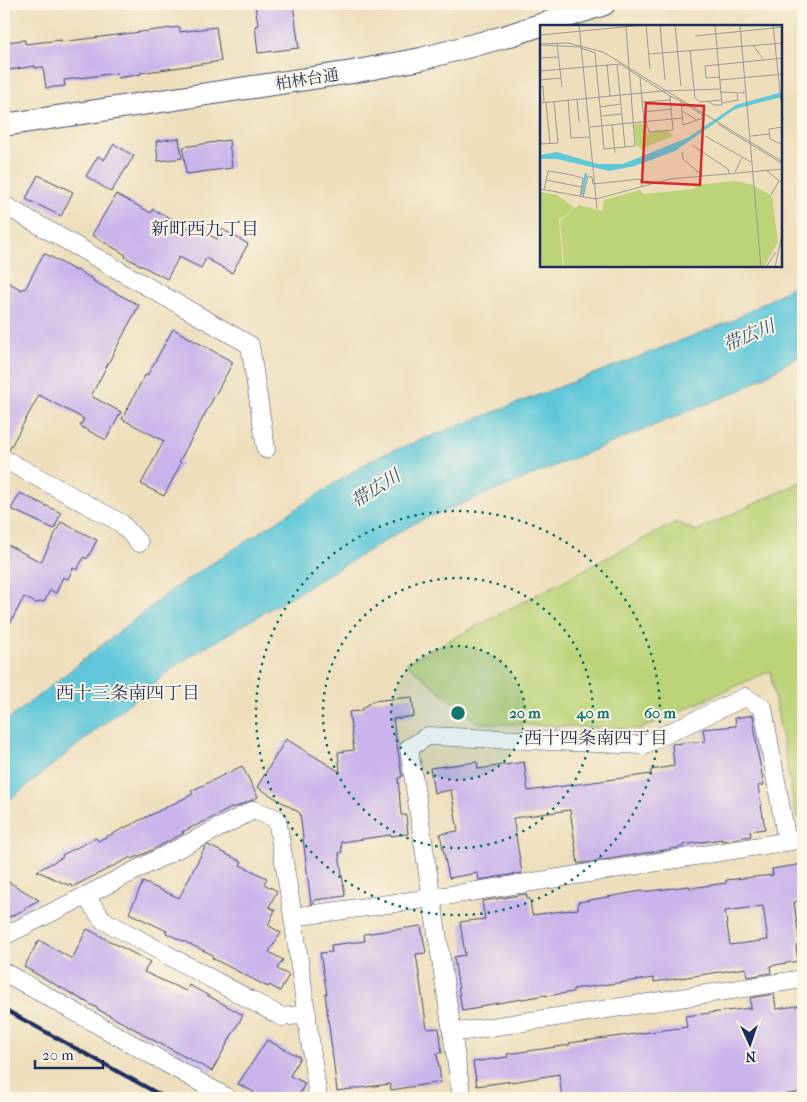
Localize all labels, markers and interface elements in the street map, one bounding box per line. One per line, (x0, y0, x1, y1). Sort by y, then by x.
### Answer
inset map (540, 25, 782, 268)
street label: 柏林台通 (274, 65, 340, 93)
district label: 新町西九丁目 (151, 219, 259, 240)
water label: 帯広川 (720, 315, 780, 356)
water label: 帯広川 (348, 464, 406, 513)
district label: 西十三条南四丁目 (56, 683, 200, 704)
centre of rings (449, 704, 467, 722)
text: 20 m (509, 704, 541, 722)
text: 40 m (576, 704, 610, 722)
text: 60 m (644, 704, 677, 722)
district label: 西十四条南四丁目 (524, 728, 668, 749)
north arrow (724, 1020, 774, 1070)
scale bar (35, 1037, 102, 1069)
text: 20 m (42, 1046, 74, 1064)
text: N (745, 1048, 756, 1065)

